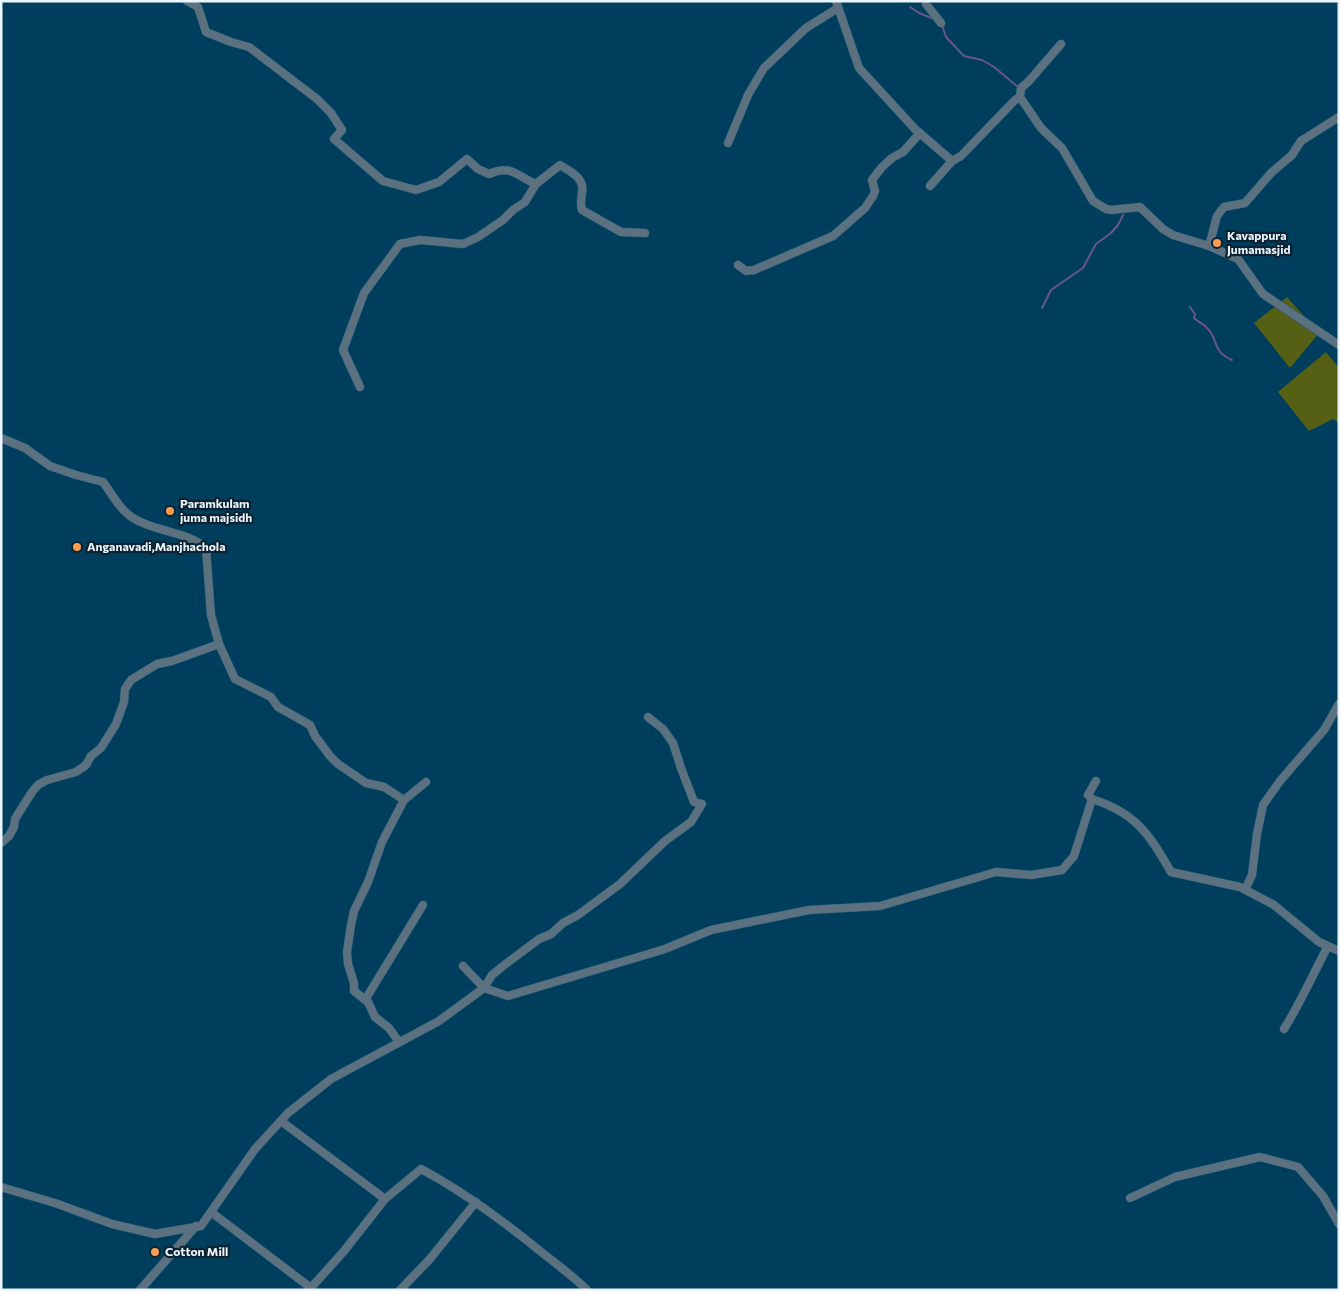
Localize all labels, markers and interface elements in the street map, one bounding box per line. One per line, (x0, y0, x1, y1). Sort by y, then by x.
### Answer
place label: Kavappura Jumamasjid (1227, 228, 1291, 257)
marker: Kavappura Jumamasjid (1211, 237, 1223, 249)
place label: Paramkulam juma majsidh (179, 496, 252, 524)
marker: Paramkulam juma majsidh (164, 505, 176, 517)
place label: Anganavadi,Manjhachola (87, 539, 225, 553)
marker: Anganavadi,Manjhachola (71, 541, 83, 553)
place label: Cotton Mill (165, 1244, 228, 1258)
marker: Cotton Mill (149, 1246, 161, 1258)

